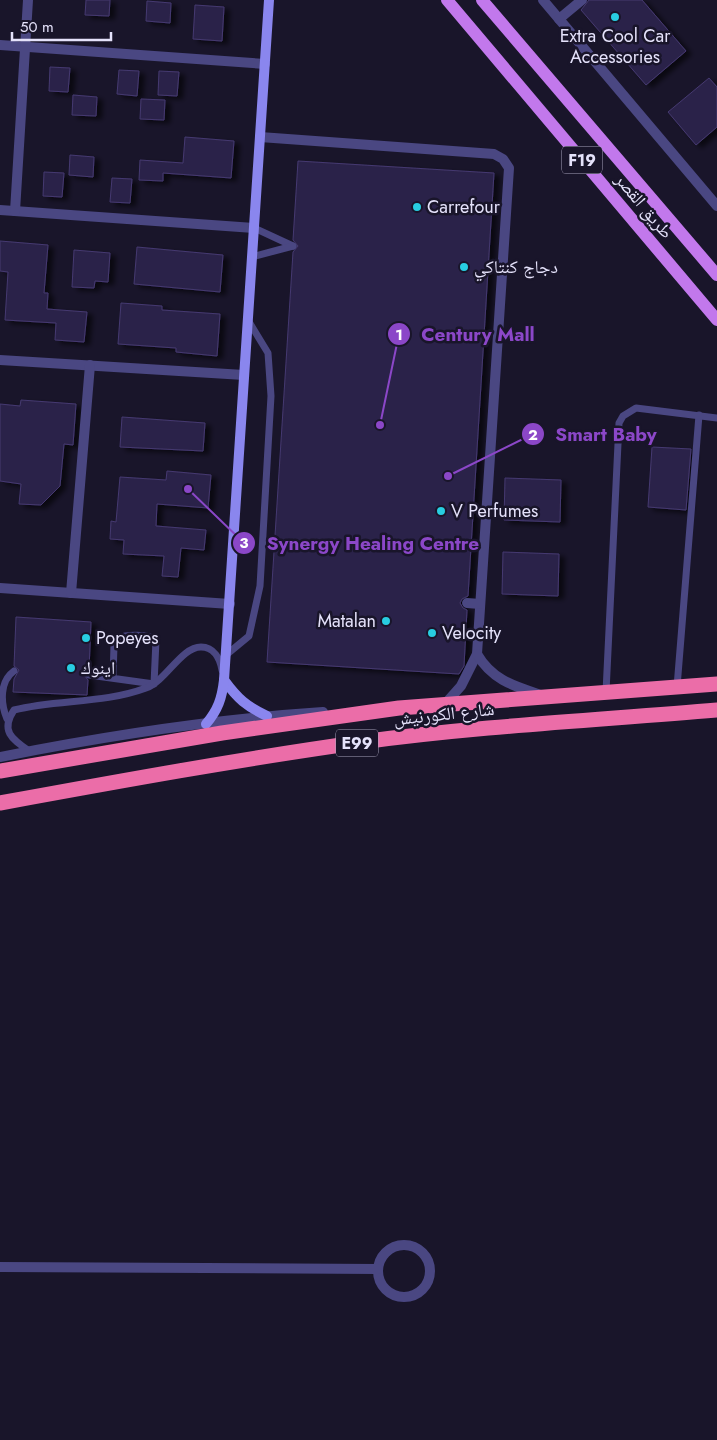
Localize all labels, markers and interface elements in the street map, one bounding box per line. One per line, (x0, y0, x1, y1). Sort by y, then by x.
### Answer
scale bar (12, 10, 111, 42)
marker: Extra Cool Car Accessories (609, 11, 621, 23)
text: 50 m (20, 16, 54, 38)
place label: Extra Cool Car Accessories (560, 23, 671, 70)
road number: F19 (562, 146, 602, 174)
street label: طريق القصر (608, 167, 679, 244)
place label: Carrefour (427, 194, 501, 220)
marker: Carrefour (411, 201, 423, 213)
place label: دجاج كنتاكي (474, 254, 558, 282)
marker: دجاج كنتاكي (458, 261, 470, 273)
callout: Century Mall (387, 317, 545, 351)
text: Century Mall (421, 321, 535, 348)
text: 1 (395, 324, 403, 346)
callout: Smart Baby (521, 417, 667, 451)
text: Smart Baby (555, 421, 658, 448)
text: 2 (528, 424, 538, 446)
place label: V Perfumes (451, 498, 538, 524)
marker: V Perfumes (435, 505, 447, 517)
callout: Synergy Healing Centre (231, 526, 489, 560)
text: Synergy Healing Centre (267, 530, 479, 557)
text: 3 (239, 532, 249, 554)
place label: Matalan (318, 608, 376, 634)
marker: Matalan (380, 615, 392, 627)
place label: Velocity (442, 620, 501, 646)
place label: Popeyes (96, 625, 159, 651)
marker: Velocity (426, 627, 438, 639)
marker: Popeyes (80, 632, 92, 644)
place label: اينوك (81, 655, 115, 681)
marker: اينوك (65, 662, 77, 674)
street label: شارع الكورنيش (392, 696, 496, 732)
road number: E99 (336, 730, 378, 756)

